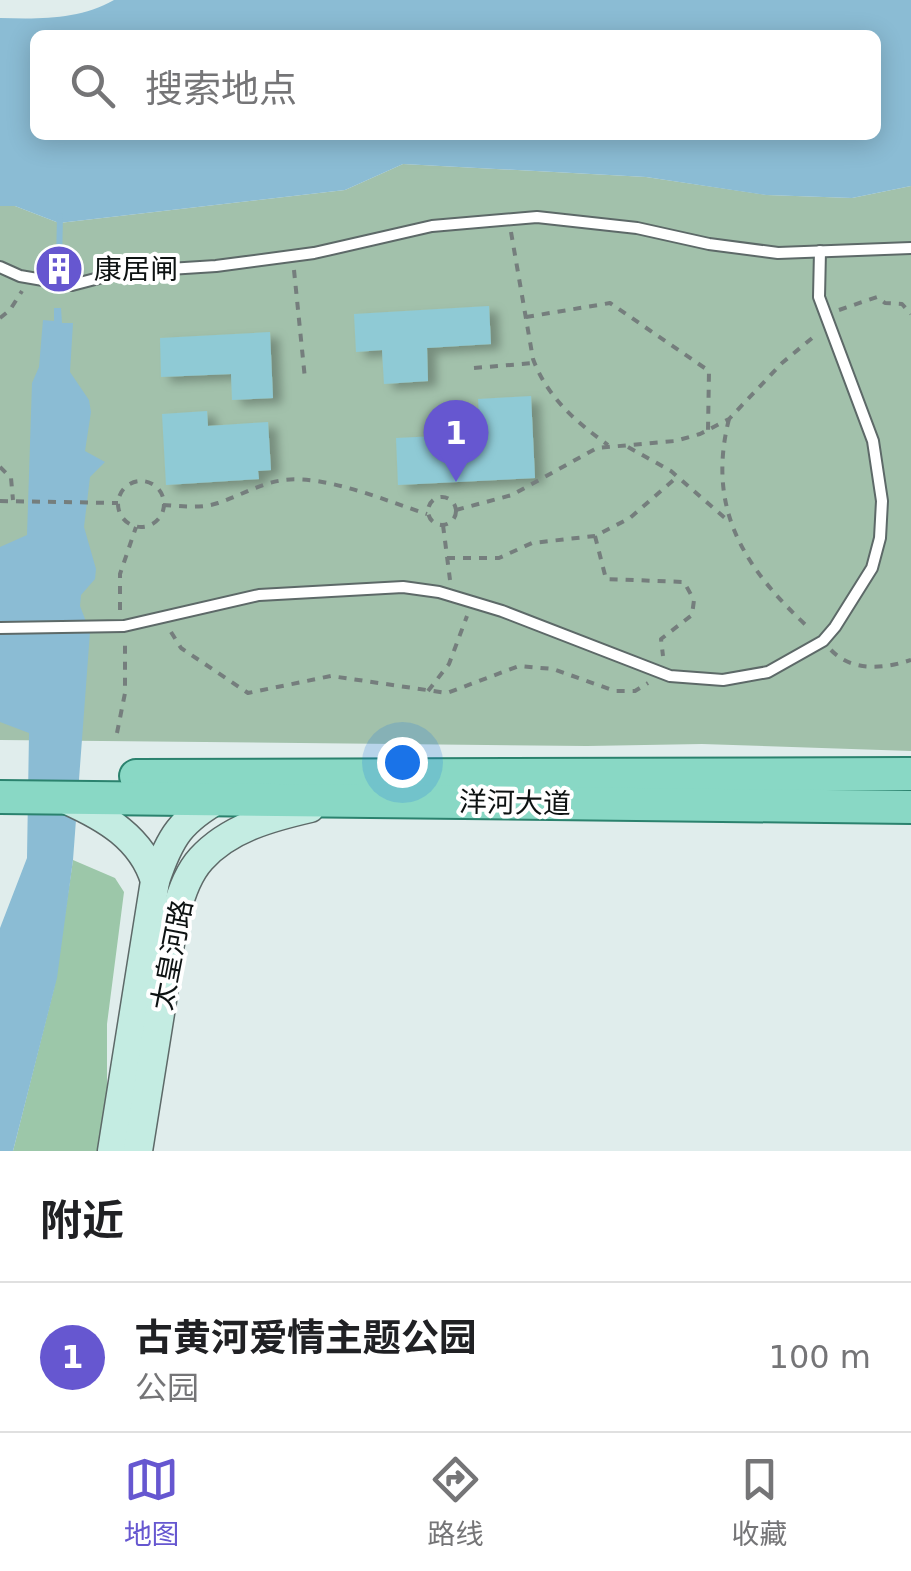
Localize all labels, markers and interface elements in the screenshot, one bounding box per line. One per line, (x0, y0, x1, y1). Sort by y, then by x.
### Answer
search box (30, 30, 881, 140)
icon: search (65, 58, 120, 113)
text: 搜索地点 (145, 67, 297, 111)
building icon: 康居闸 (33, 243, 85, 295)
place label: 康居闸 (94, 253, 178, 286)
pin: 1 (424, 400, 488, 482)
your location (377, 737, 428, 788)
street label: 洋河大道 (459, 786, 571, 820)
street label: 太皇河路 (145, 897, 199, 1013)
text: 附近 (40, 1196, 124, 1245)
text: 古黄河爱情主题公园 (135, 1316, 477, 1360)
text: 1 (61, 1338, 84, 1376)
text: 100 m (769, 1338, 871, 1376)
text: 公园 (135, 1369, 199, 1407)
tab: 地图 (124, 1452, 180, 1552)
tab: 路线 (427, 1452, 483, 1552)
tab: 收藏 (731, 1452, 787, 1552)

